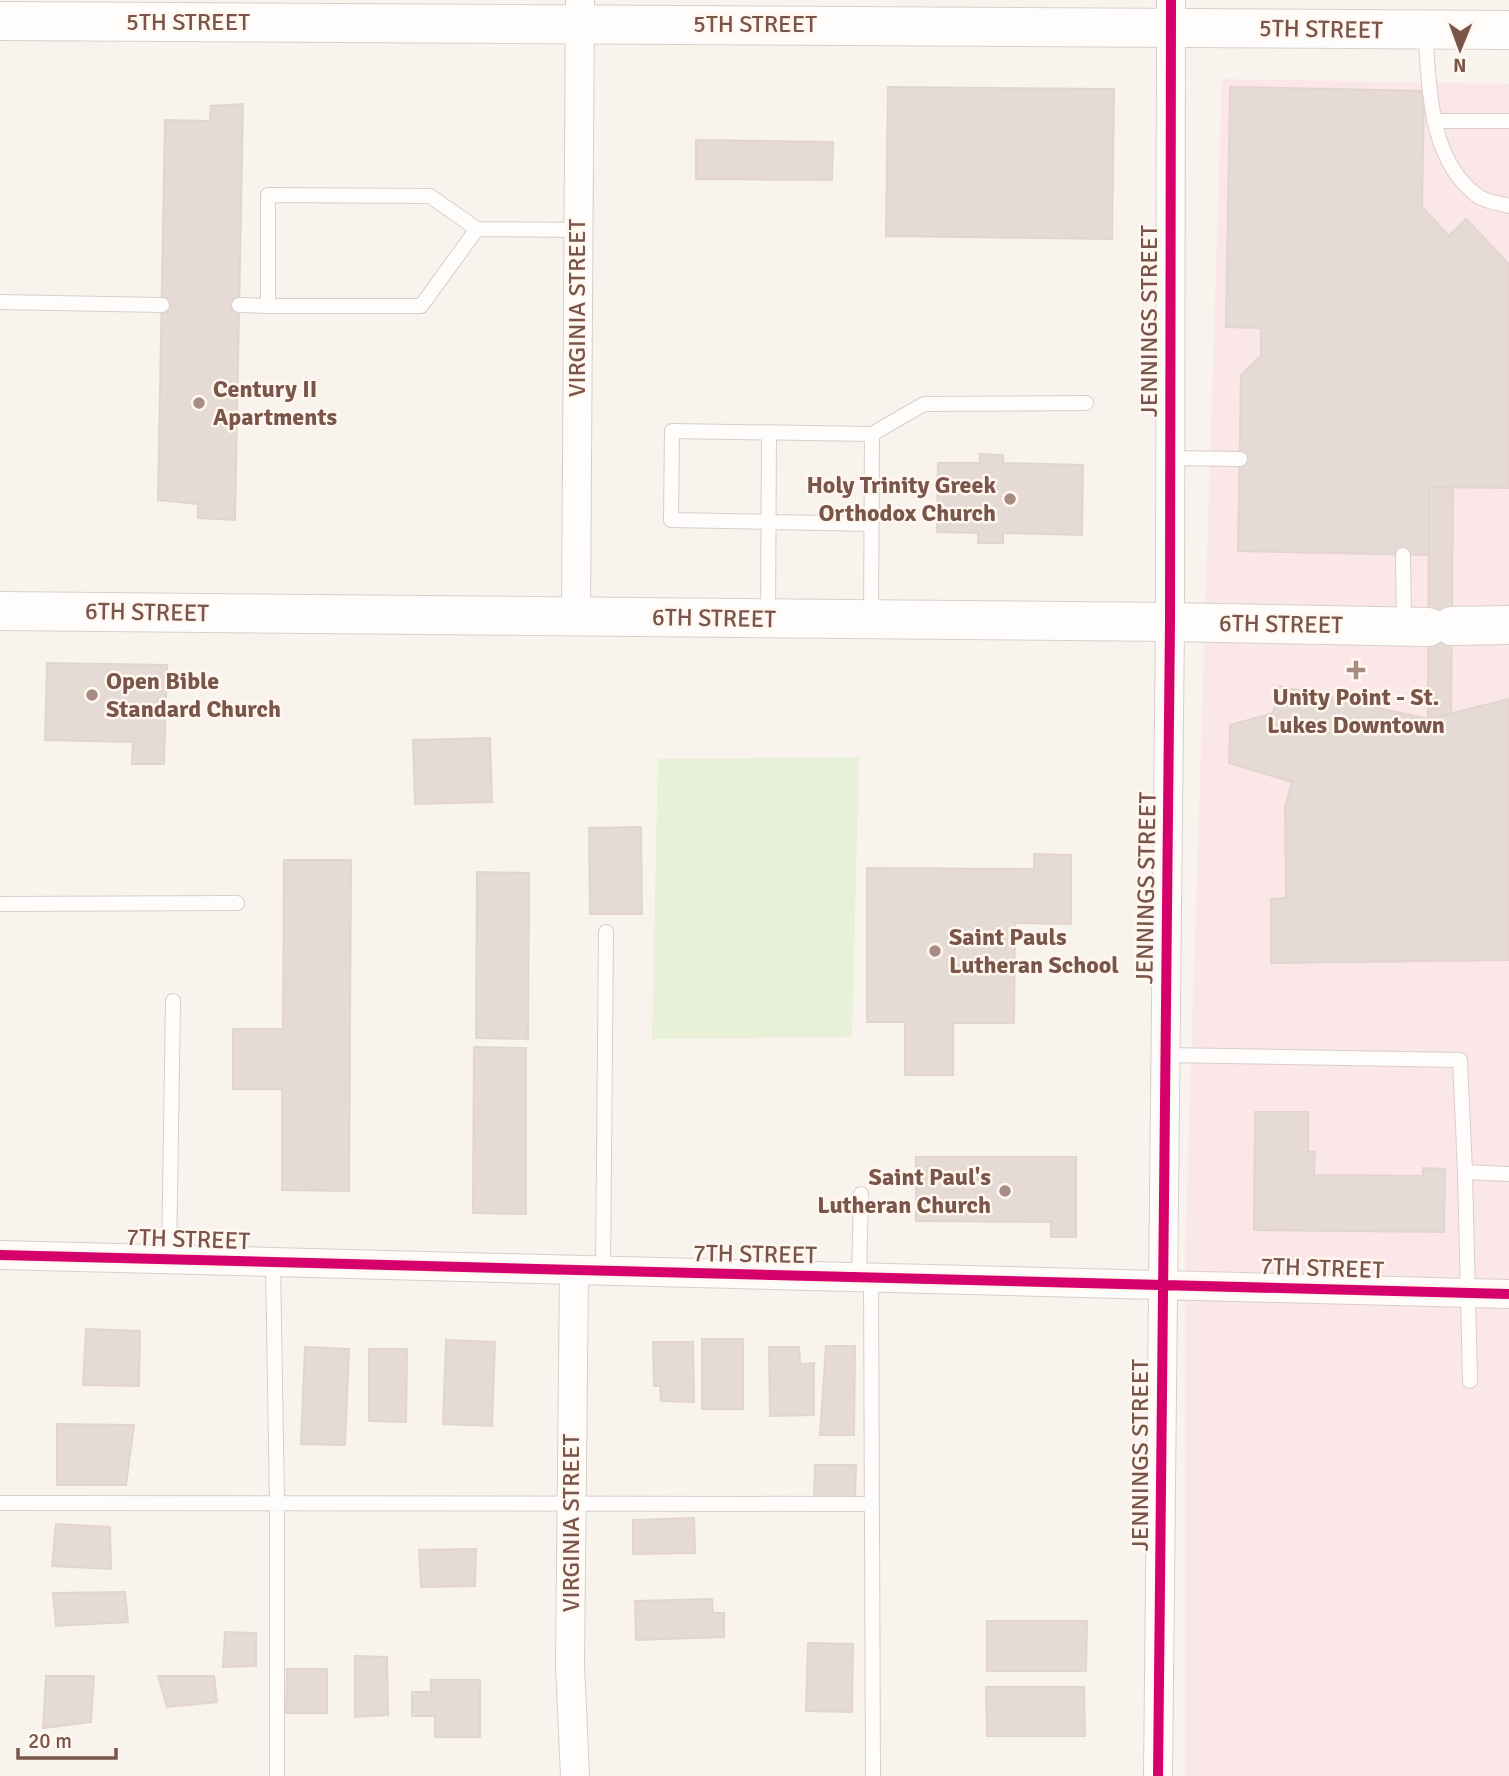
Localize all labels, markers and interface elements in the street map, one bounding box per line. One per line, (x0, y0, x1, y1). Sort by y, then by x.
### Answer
street label: 5TH STREET (126, 7, 250, 37)
street label: 5TH STREET (693, 9, 817, 39)
street label: 5TH STREET (1259, 13, 1384, 45)
north arrow (1425, 14, 1495, 84)
text: N (1453, 53, 1467, 77)
street label: VIRGINIA STREET (562, 219, 592, 397)
street label: JENNINGS STREET (1134, 225, 1164, 417)
place label: Century II Apartments (213, 374, 337, 432)
marker: Century II Apartments (191, 395, 207, 411)
place label: Holy Trinity Greek Orthodox Church (806, 470, 996, 528)
marker: Holy Trinity Greek Orthodox Church (1002, 491, 1018, 507)
street label: 6TH STREET (85, 596, 210, 628)
street label: 6TH STREET (652, 602, 777, 634)
street label: 6TH STREET (1219, 608, 1344, 640)
marker: Unity Point - St. Lukes Downtown (1346, 660, 1366, 680)
place label: Open Bible Standard Church (106, 666, 281, 724)
place label: Unity Point - St. Lukes Downtown (1267, 682, 1445, 740)
marker: Open Bible Standard Church (84, 687, 100, 703)
street label: JENNINGS STREET (1129, 791, 1163, 984)
place label: Saint Pauls Lutheran School (949, 922, 1119, 980)
marker: Saint Pauls Lutheran School (927, 943, 943, 959)
place label: Saint Paul's Lutheran Church (817, 1162, 991, 1220)
marker: Saint Paul's Lutheran Church (997, 1183, 1013, 1199)
street label: 7TH STREET (125, 1222, 251, 1256)
street label: 7TH STREET (693, 1238, 818, 1270)
street label: 7TH STREET (1259, 1251, 1385, 1285)
street label: JENNINGS STREET (1125, 1359, 1155, 1551)
street label: VIRGINIA STREET (556, 1434, 586, 1612)
scale bar (18, 1716, 116, 1760)
text: 20 m (28, 1728, 72, 1754)

